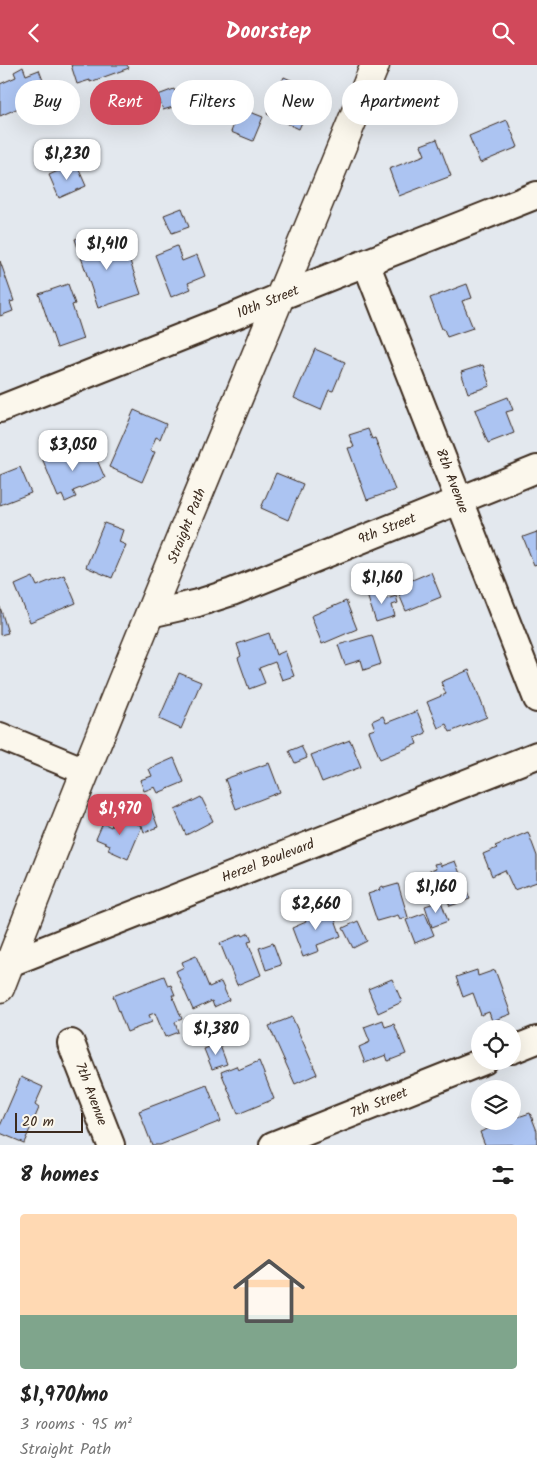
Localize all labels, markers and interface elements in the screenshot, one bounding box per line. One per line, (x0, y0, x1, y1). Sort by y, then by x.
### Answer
text: Doorstep (226, 15, 311, 50)
icon: back (20, 19, 48, 47)
icon: search (489, 19, 517, 47)
chip: Buy (15, 80, 80, 125)
chip: Rent (90, 80, 161, 125)
chip: Filters (171, 80, 254, 125)
chip: New (264, 80, 332, 125)
chip: Apartment (342, 80, 458, 125)
pin: $1,230 (26, 139, 108, 181)
text: $1,230 (45, 142, 89, 167)
pin: $1,410 (66, 229, 148, 271)
text: $1,410 (87, 232, 127, 257)
street label: 10th Street (234, 279, 303, 324)
pin: $3,050 (32, 429, 114, 472)
text: $3,050 (50, 433, 96, 458)
street label: 8th Avenue (430, 445, 475, 517)
street label: Straight Path (162, 485, 212, 567)
street label: 9th Street (355, 507, 420, 551)
pin: $1,160 (341, 563, 423, 605)
text: $1,160 (362, 566, 402, 591)
pin: $1,970 (79, 793, 161, 836)
text: $1,970 (99, 797, 141, 822)
street label: Herzel Boulevard (218, 833, 318, 889)
pin: $1,160 (395, 871, 477, 914)
text: $1,160 (416, 875, 456, 900)
pin: $2,660 (275, 889, 357, 931)
text: $2,660 (292, 892, 340, 917)
pin: $1,380 (175, 1013, 257, 1056)
text: $1,380 (194, 1017, 238, 1042)
map controls (471, 1020, 521, 1130)
button: locate (471, 1020, 521, 1070)
street label: 7th Avenue (69, 1059, 113, 1129)
button: layers (471, 1080, 521, 1130)
street label: 7th Street (347, 1081, 412, 1125)
scale bar (15, 1110, 82, 1133)
text: 20 m (22, 1111, 54, 1133)
text: 8 homes (20, 1159, 99, 1192)
icon: filters (489, 1161, 517, 1189)
icon: home (224, 1246, 314, 1336)
text: $1,970/mo (20, 1379, 108, 1412)
text: 3 rooms · 95 m² (20, 1412, 132, 1437)
text: Straight Path (20, 1437, 111, 1462)

